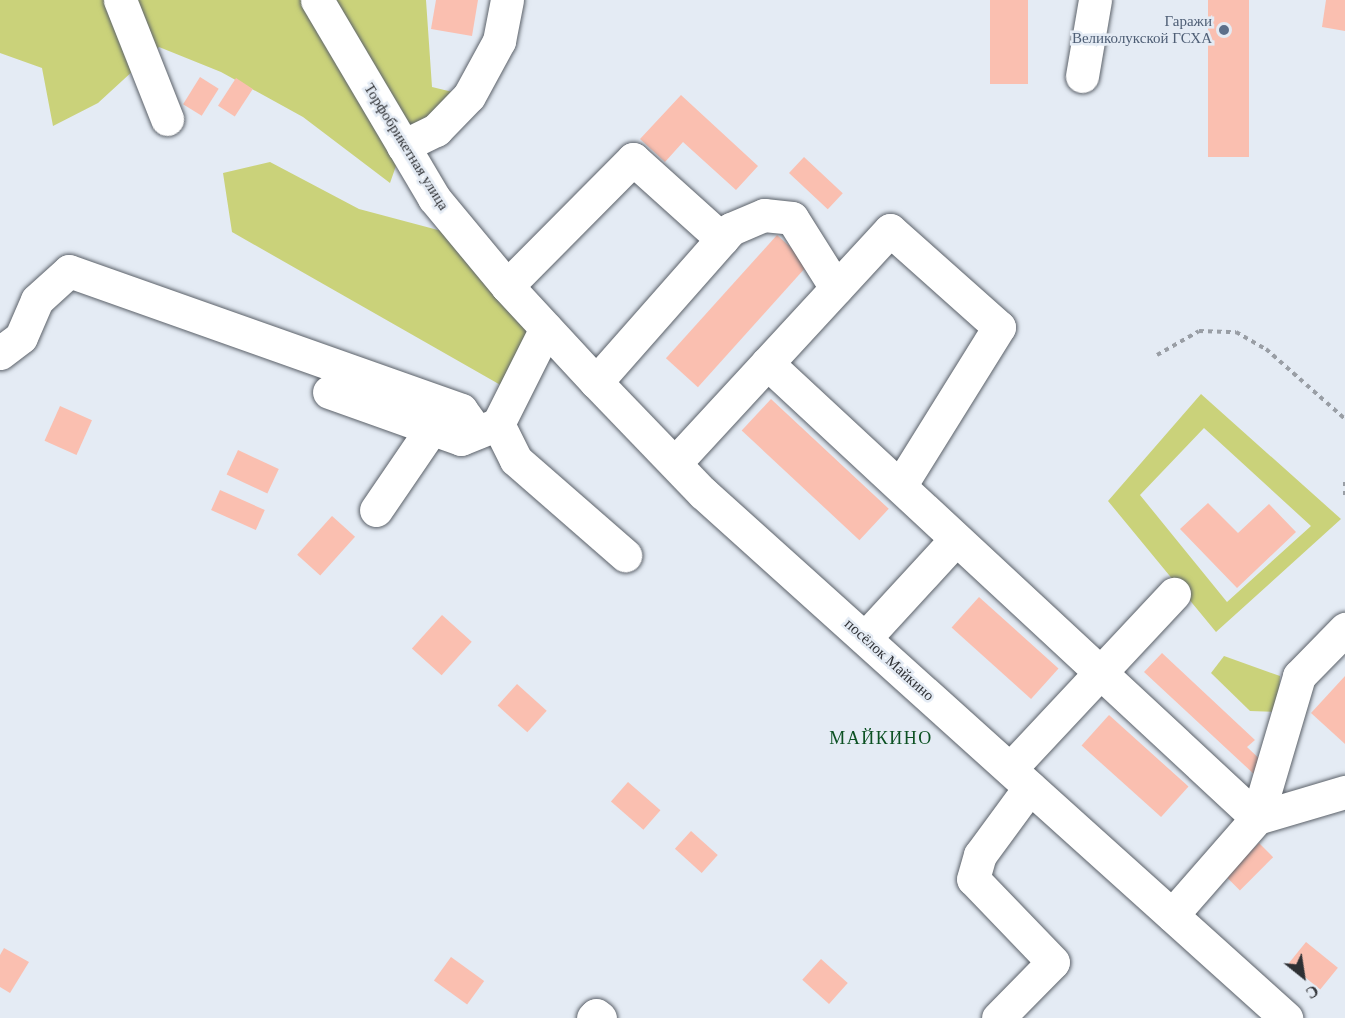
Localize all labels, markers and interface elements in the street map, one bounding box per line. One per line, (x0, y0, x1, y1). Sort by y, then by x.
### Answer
place label: Гаражи Великолукской ГСХА (1072, 12, 1212, 47)
marker: Гаражи Великолукской ГСХА (1217, 23, 1231, 37)
street label: Торфобрикетная улица (360, 80, 452, 214)
street label: посёлок Майкино (841, 615, 937, 705)
district label: МАЙКИНО (829, 727, 933, 749)
north arrow (1273, 946, 1333, 1006)
text: С (1303, 982, 1322, 1002)

